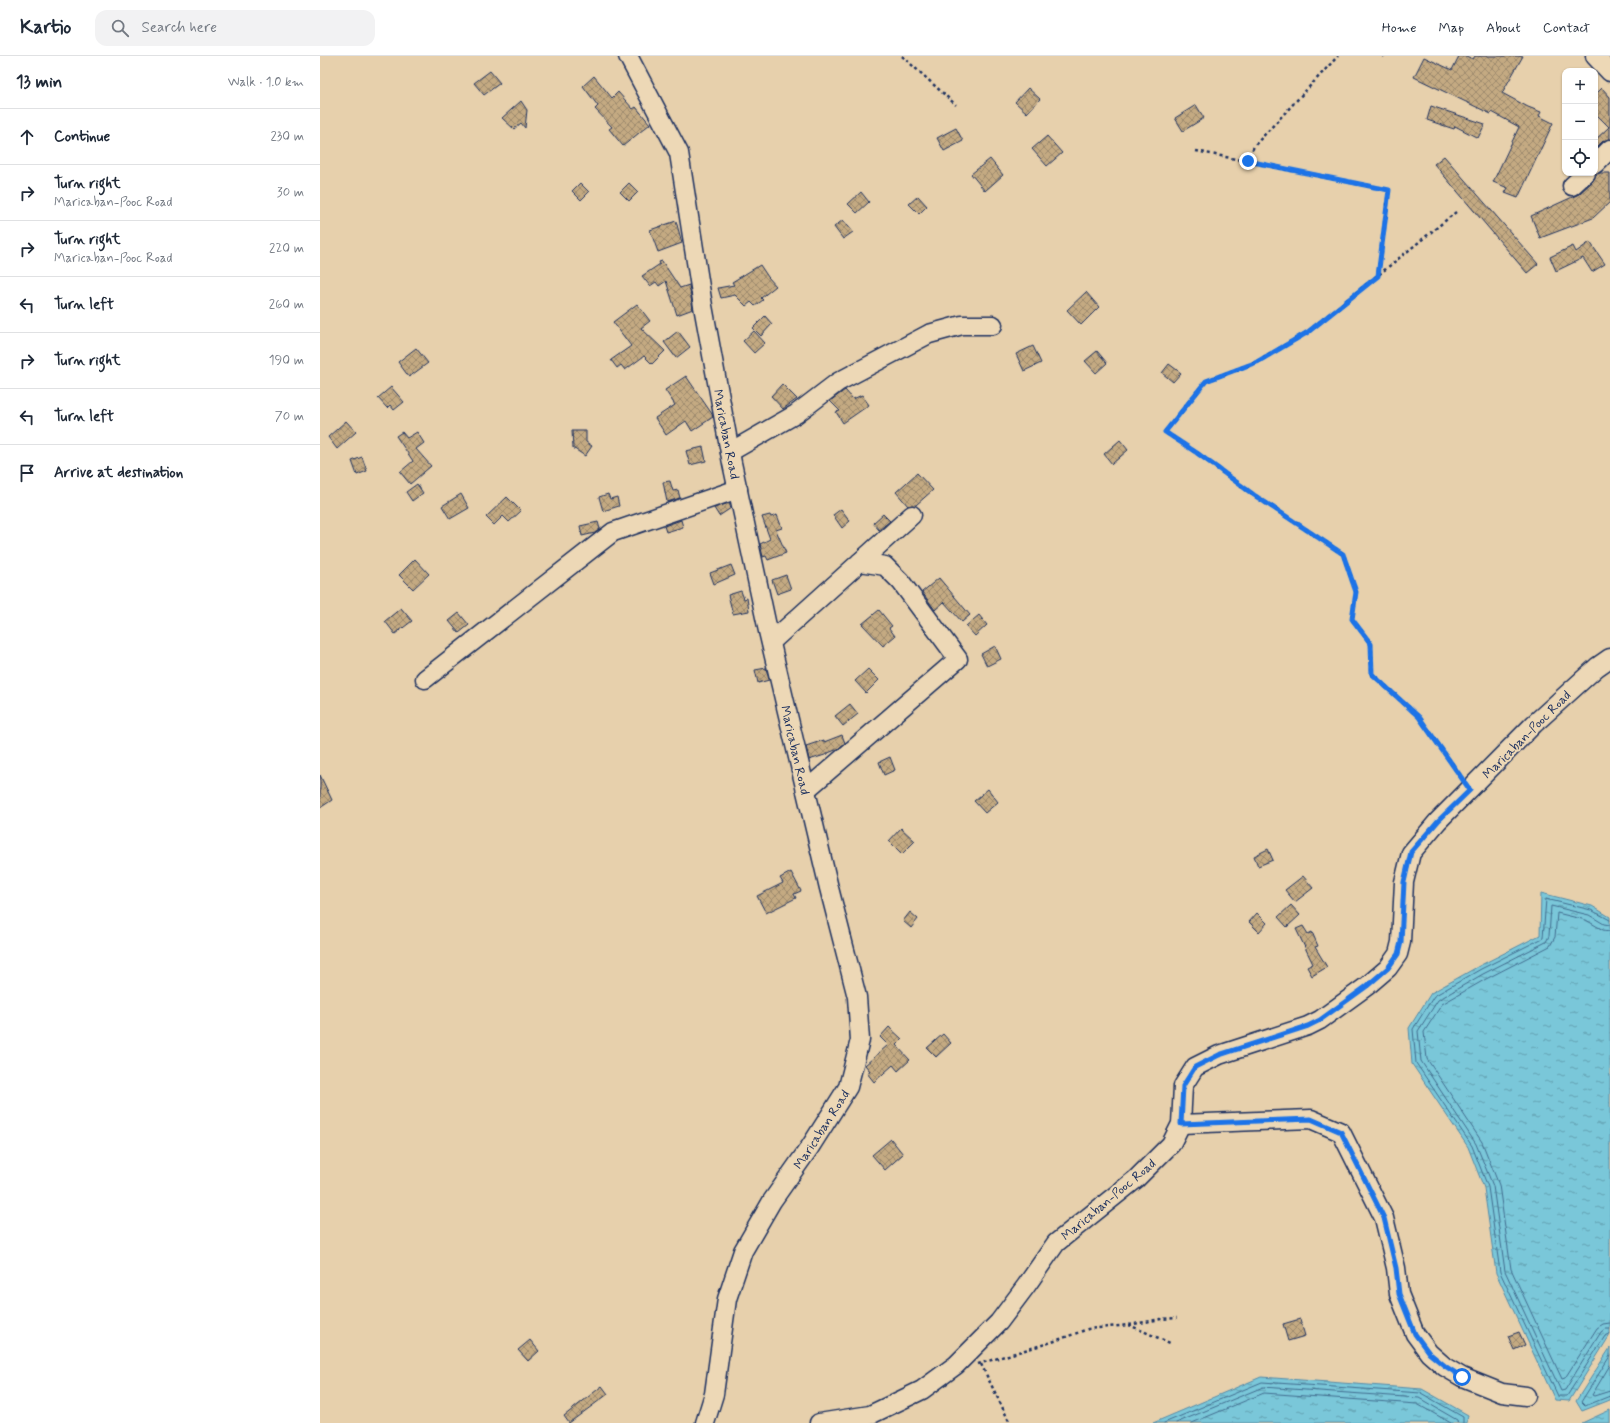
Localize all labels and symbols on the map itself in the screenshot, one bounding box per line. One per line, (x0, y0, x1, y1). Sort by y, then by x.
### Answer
route end (1239, 152, 1257, 170)
street label: Maricaban Road (708, 388, 743, 481)
street label: Maricaban-Pooc Road (1479, 687, 1575, 783)
street label: Maricaban Road (776, 704, 813, 797)
street label: Maricaban Road (790, 1087, 854, 1173)
street label: Maricaban-Pooc Road (1058, 1156, 1160, 1245)
route start (1453, 1368, 1471, 1386)

